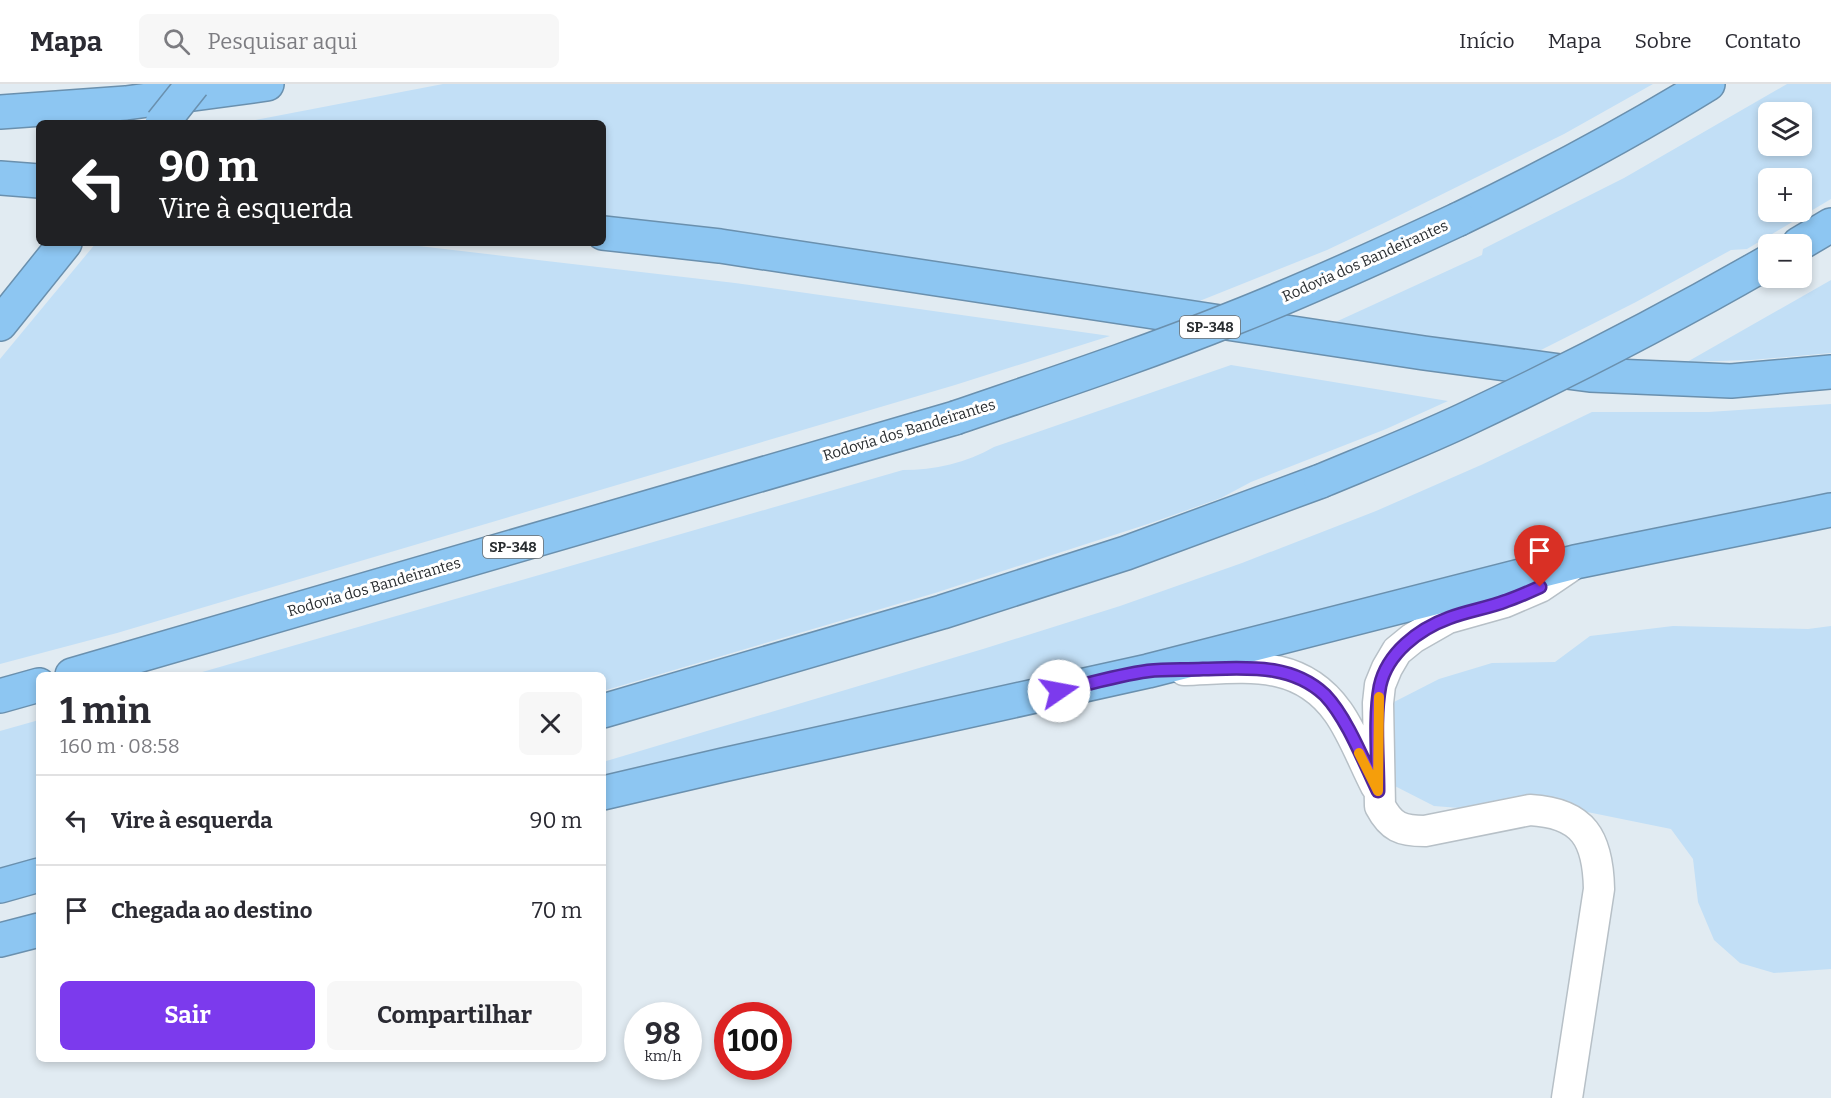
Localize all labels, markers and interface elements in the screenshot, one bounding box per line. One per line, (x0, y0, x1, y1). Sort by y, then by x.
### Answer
search box (139, 14, 559, 68)
text: Mapa (30, 25, 103, 58)
icon: search (160, 25, 193, 58)
text: Pesquisar aqui (208, 28, 357, 55)
text: Início (1459, 28, 1515, 54)
text: Mapa (1548, 28, 1602, 54)
text: Sobre (1635, 28, 1691, 54)
text: Contato (1724, 28, 1801, 54)
map controls (1758, 102, 1812, 288)
button: layers (1758, 102, 1812, 156)
text: 90 m (159, 142, 258, 192)
icon: left (60, 144, 138, 222)
button: + (1758, 168, 1812, 222)
text: Vire à esquerda (159, 193, 353, 225)
street label: Rodovia dos Bandeirantes (1279, 216, 1451, 306)
button: − (1758, 234, 1812, 288)
road number: SP-348 (1180, 316, 1240, 338)
street label: Rodovia dos Bandeirantes (821, 395, 997, 465)
pin (1514, 525, 1565, 587)
icon: arrive (1523, 534, 1556, 567)
road number: SP-348 (483, 536, 543, 558)
street label: Rodovia dos Bandeirantes (285, 554, 463, 620)
position arrow (1027, 659, 1091, 723)
text: 1 min (60, 689, 151, 733)
button: close (519, 692, 582, 755)
text: 160 m · 08:58 (60, 734, 180, 758)
icon: left (60, 804, 93, 837)
text: Vire à esquerda (111, 807, 272, 834)
text: 90 m (530, 807, 582, 834)
icon: arrive (60, 894, 93, 927)
text: Chegada ao destino (111, 897, 312, 924)
text: 70 m (532, 897, 582, 924)
button: Sair (60, 981, 315, 1050)
button: Compartilhar (327, 981, 582, 1050)
speed limit sign: 100 (714, 1002, 792, 1080)
text: 98 (645, 1016, 681, 1052)
text: km/h (644, 1047, 682, 1065)

